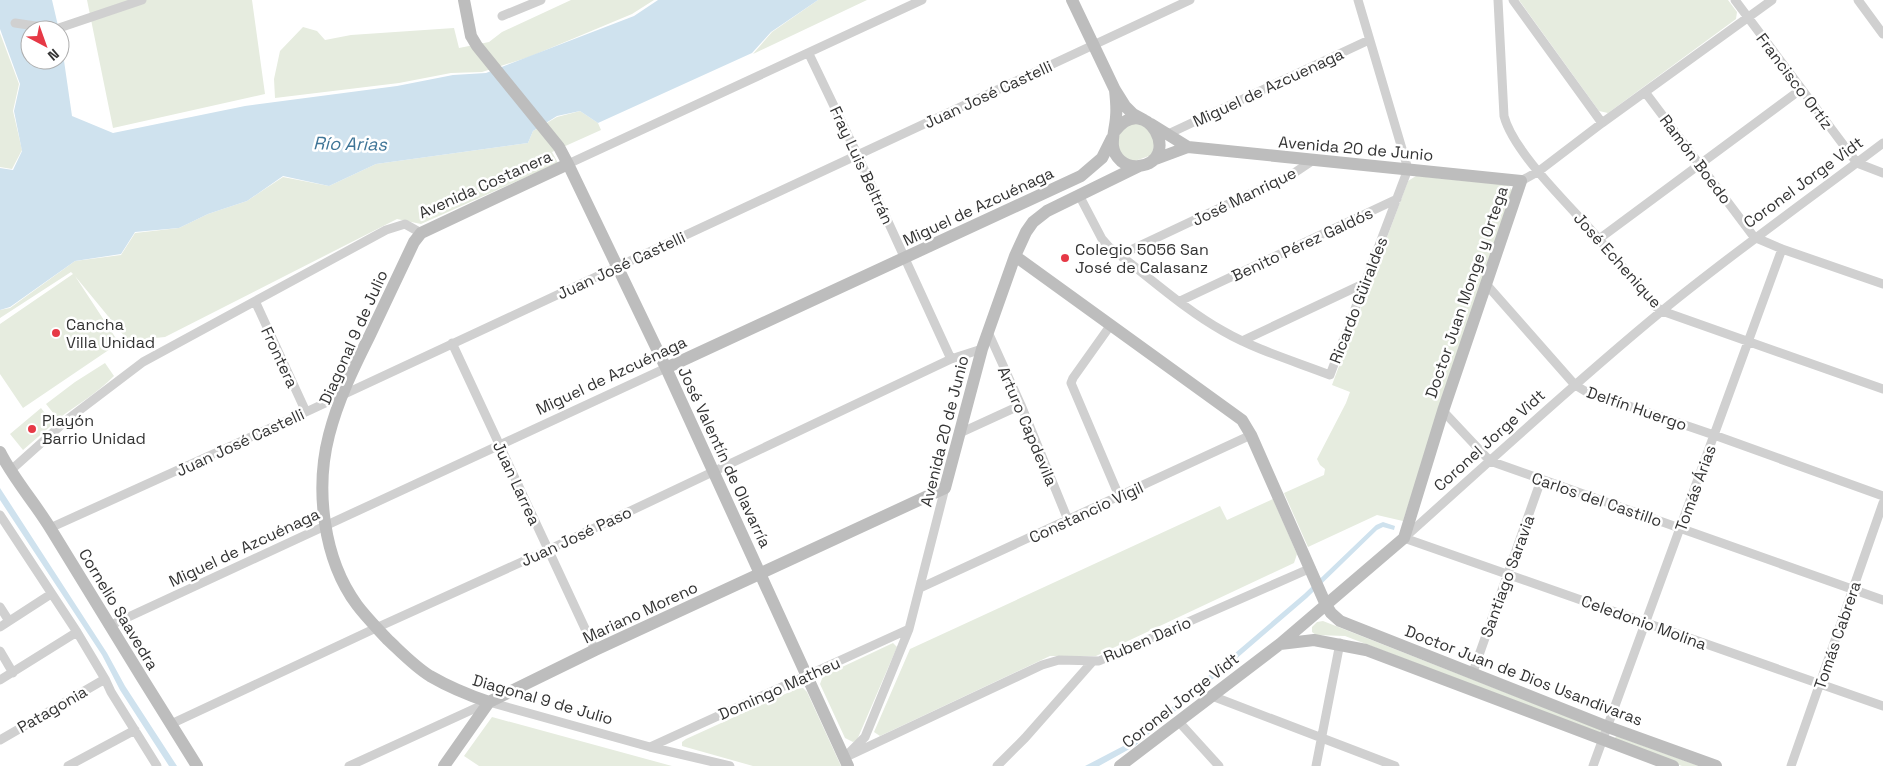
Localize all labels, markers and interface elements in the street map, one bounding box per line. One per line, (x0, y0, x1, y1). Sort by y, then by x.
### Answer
north arrow (20, 20, 70, 70)
street label: Francisco Ortíz (1752, 29, 1838, 134)
street label: Miguel de Azcuenaga (1189, 43, 1347, 132)
text: N (44, 45, 63, 65)
street label: Juan José Castelli (921, 56, 1056, 133)
street label: Fray Luis Beltrán (825, 103, 898, 228)
street label: Ramón Boedo (1655, 110, 1736, 208)
water label: Río Arias (313, 131, 388, 156)
street label: Avenida 20 de Junio (1278, 131, 1434, 166)
street label: Coronel Jorge Vidt (1739, 132, 1867, 233)
street label: Avenida Costanera (415, 146, 555, 223)
street label: Miguel de Azcuénaga (899, 162, 1057, 251)
street label: José Manrique (1189, 162, 1300, 231)
street label: Doctor Juan Monge y Ortega (1420, 183, 1513, 401)
street label: Benito Pérez Galdós (1228, 203, 1376, 286)
street label: José Echenique (1569, 208, 1666, 313)
street label: Juan José Castelli (554, 227, 689, 304)
street label: Ricardo Güiraldes (1325, 234, 1392, 367)
place label: Colegio 5056 San José de Calasanz (1075, 239, 1209, 278)
marker: Colegio 5056 San José de Calasanz (1059, 252, 1071, 264)
street label: Diagonal 9 de Julio (314, 267, 393, 408)
place label: Cancha Villa Unidad (66, 314, 155, 353)
street label: Frontera (256, 323, 303, 391)
marker: Cancha Villa Unidad (50, 327, 62, 339)
street label: Miguel de Azcuénaga (532, 331, 690, 420)
street label: Avenida 20 de Junio (916, 353, 973, 509)
street label: José Valentín de Olavarría (673, 363, 776, 551)
street label: Arturo Capdevila (993, 363, 1062, 489)
street label: Delfín Huergo (1584, 382, 1690, 435)
street label: Coronel Jorge Vidt (1429, 385, 1549, 496)
street label: Juan José Castelli (173, 404, 308, 481)
place label: Playón Barrio Unidad (42, 410, 146, 449)
marker: Playón Barrio Unidad (26, 423, 38, 435)
street label: Juan Larrea (488, 438, 545, 529)
street label: Tomás Árias (1670, 442, 1721, 534)
street label: Carlos del Castillo (1529, 467, 1665, 532)
street label: Constancio Vigil (1026, 477, 1147, 548)
street label: Juan José Paso (517, 502, 635, 571)
street label: Miguel de Azcuénaga (165, 503, 323, 592)
street label: Santiago Saravia (1476, 512, 1539, 640)
street label: Cornelio Saavedra (74, 545, 163, 674)
street label: Mariano Moreno (579, 577, 701, 648)
street label: Tomás Cabrera (1809, 578, 1866, 692)
street label: Celedonio Molina (1578, 590, 1709, 655)
street label: Ruben Dario (1100, 612, 1194, 667)
street label: Doctor Juan de Dios Usandivaras (1402, 620, 1646, 731)
street label: Coronel Jorge Vidt (1118, 648, 1243, 753)
street label: Domingo Matheu (715, 652, 843, 725)
street label: Diagonal 9 de Julio (470, 669, 616, 730)
street label: Patagonia (13, 681, 91, 738)

